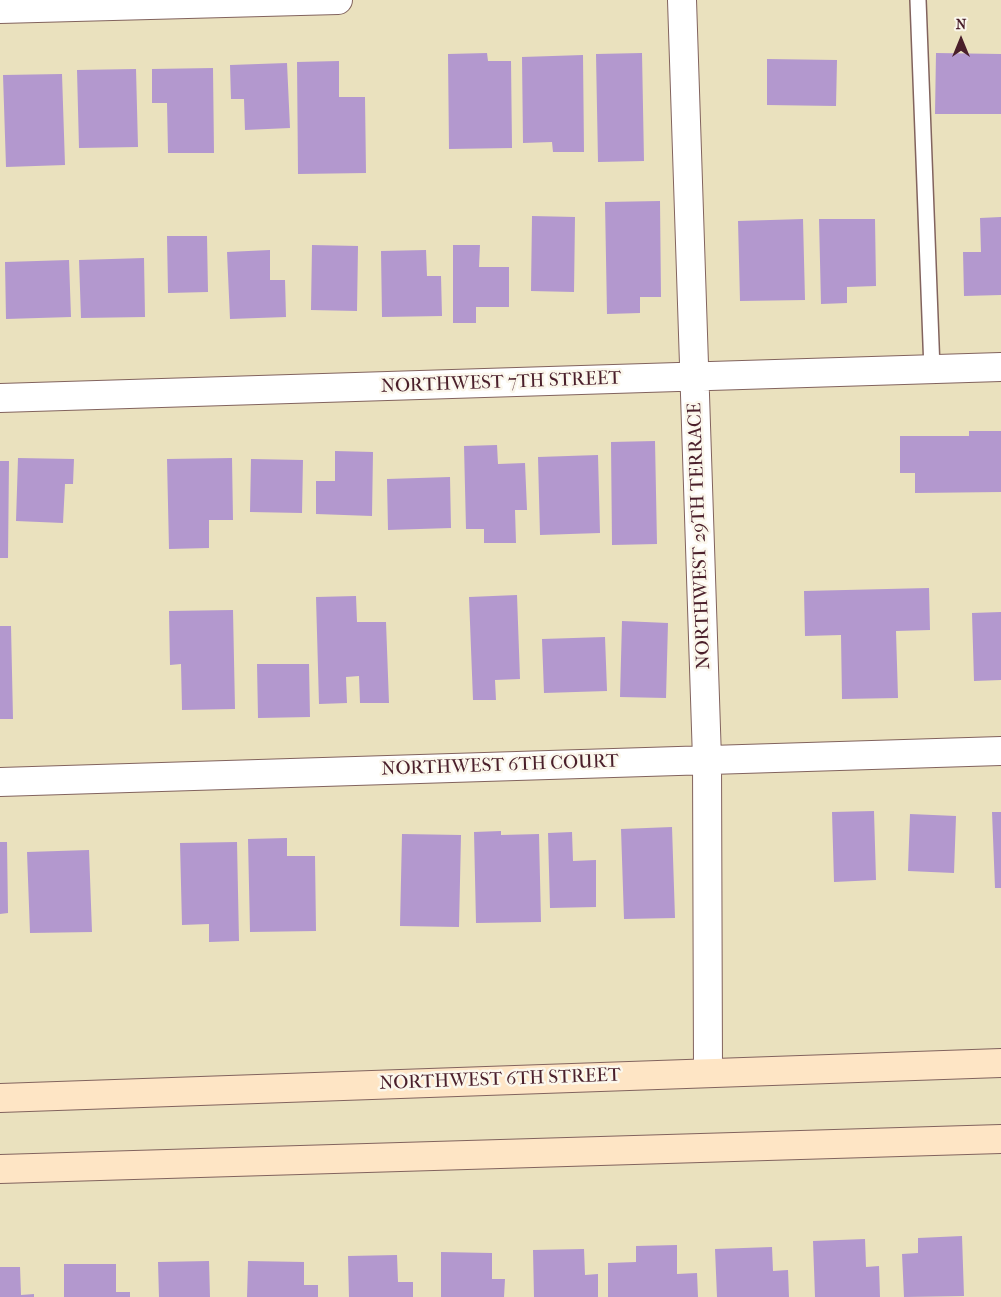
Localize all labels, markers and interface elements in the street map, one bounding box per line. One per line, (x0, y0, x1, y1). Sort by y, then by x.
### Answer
north arrow (936, 15, 986, 65)
text: N (956, 16, 966, 33)
street label: NORTHWEST 7TH STREET (380, 367, 622, 399)
street label: NORTHWEST 29TH TERRACE (684, 402, 716, 670)
street label: NORTHWEST 6TH COURT (381, 750, 619, 782)
street label: NORTHWEST 6TH STREET (379, 1064, 621, 1096)

